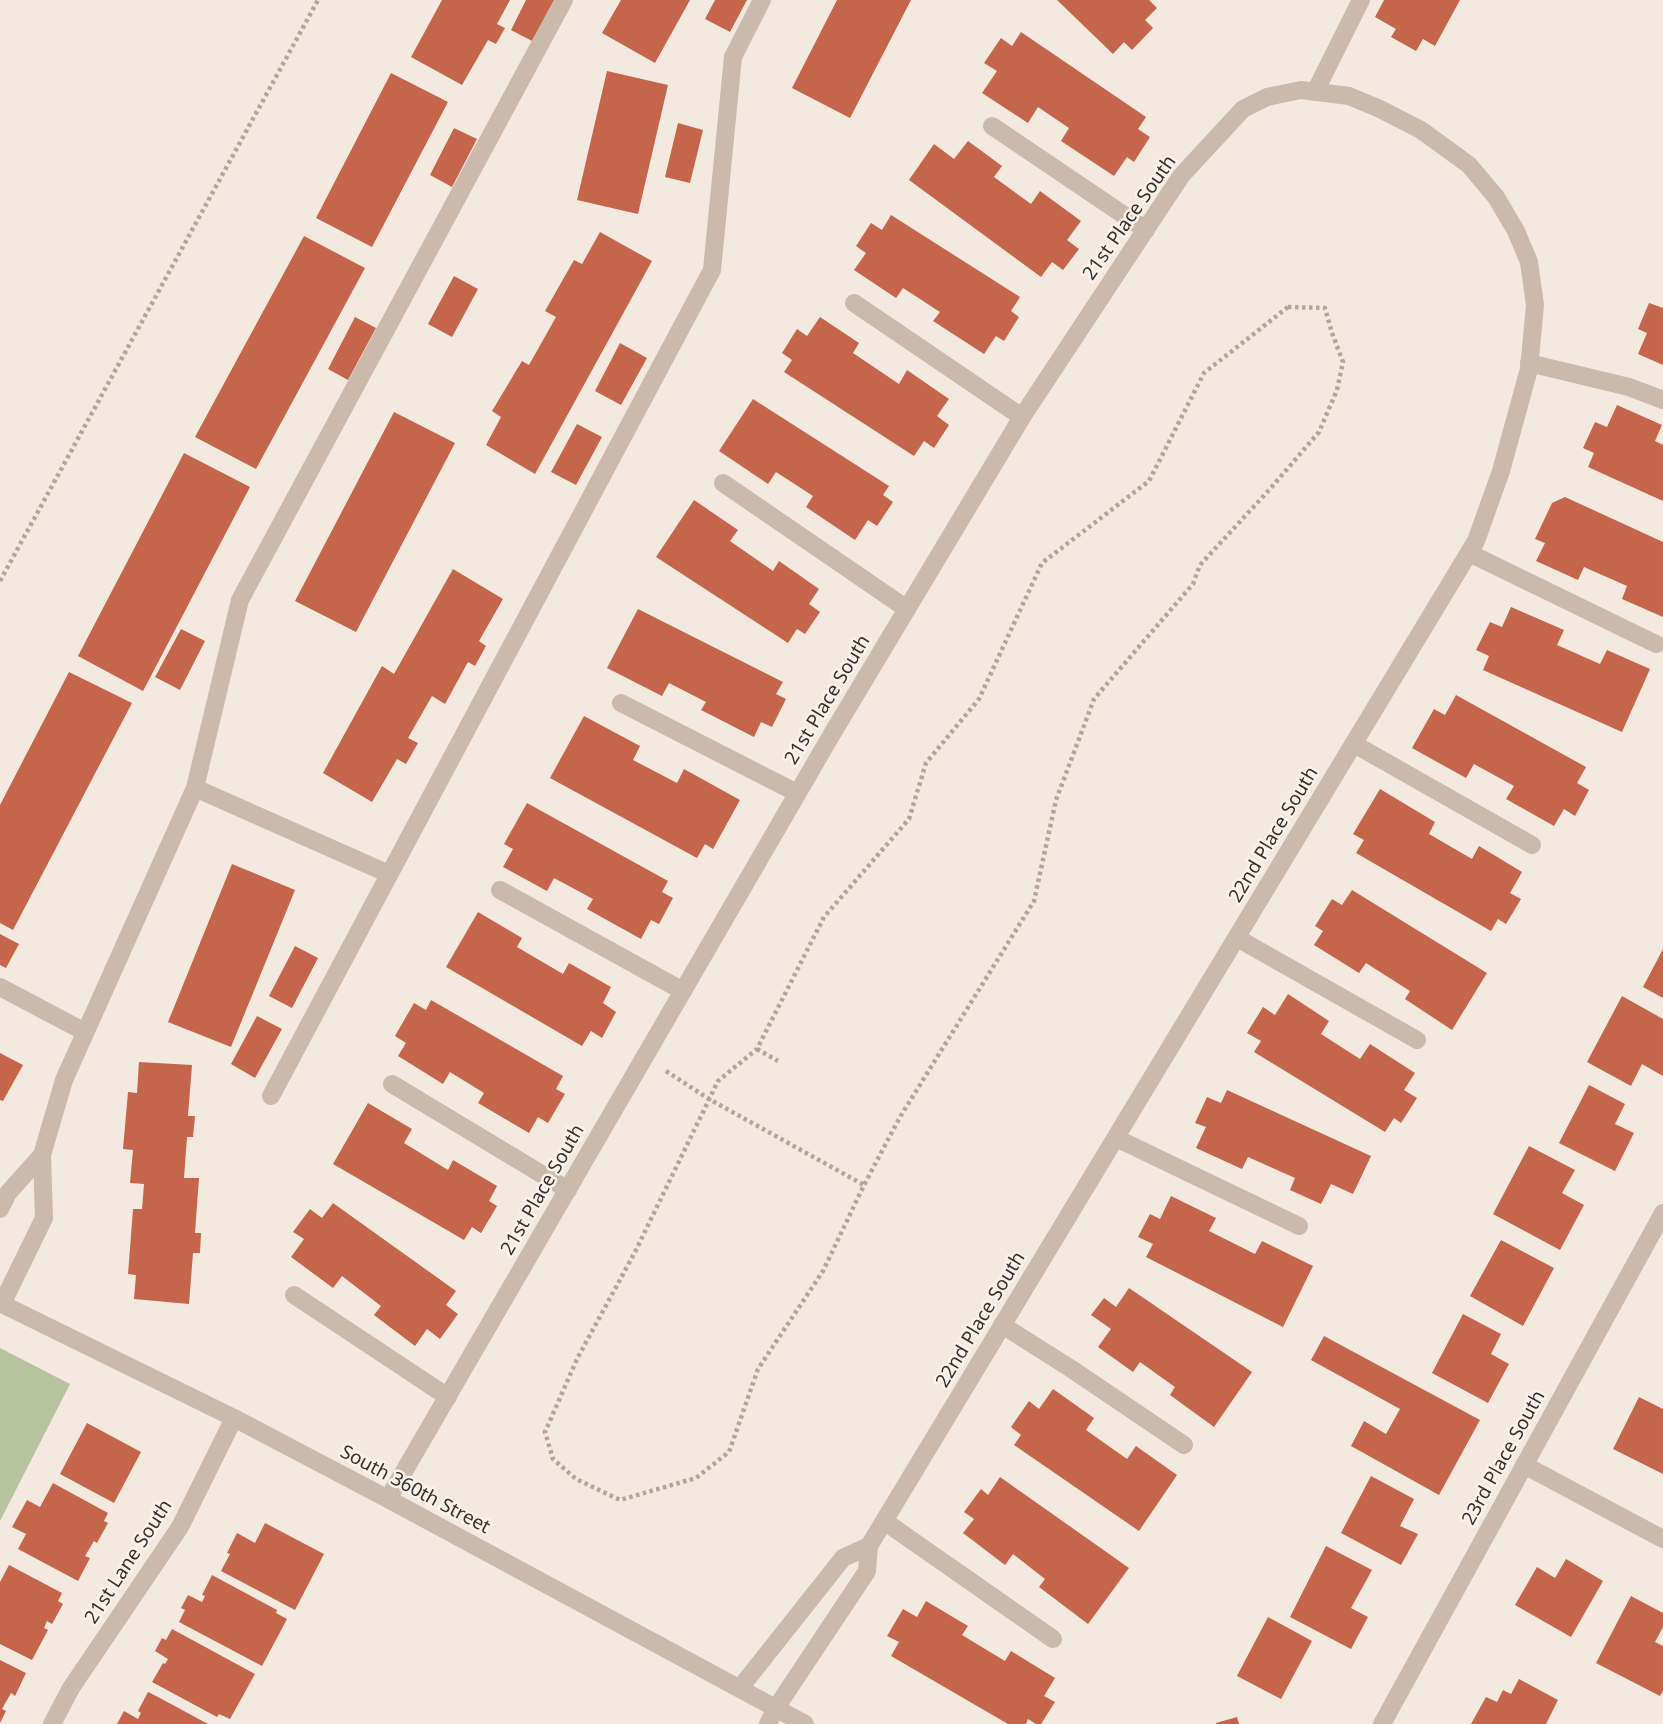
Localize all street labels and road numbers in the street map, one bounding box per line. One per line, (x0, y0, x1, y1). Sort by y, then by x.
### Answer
street label: 21st Place South (1079, 151, 1181, 285)
street label: 21st Place South (780, 631, 876, 769)
street label: 22nd Place South (1225, 763, 1323, 907)
street label: 21st Place South (496, 1121, 590, 1259)
street label: 22nd Place South (932, 1248, 1030, 1392)
street label: 23rd Place South (1458, 1387, 1550, 1529)
street label: South 360th Street (336, 1441, 494, 1539)
street label: 21st Lane South (81, 1496, 177, 1628)

